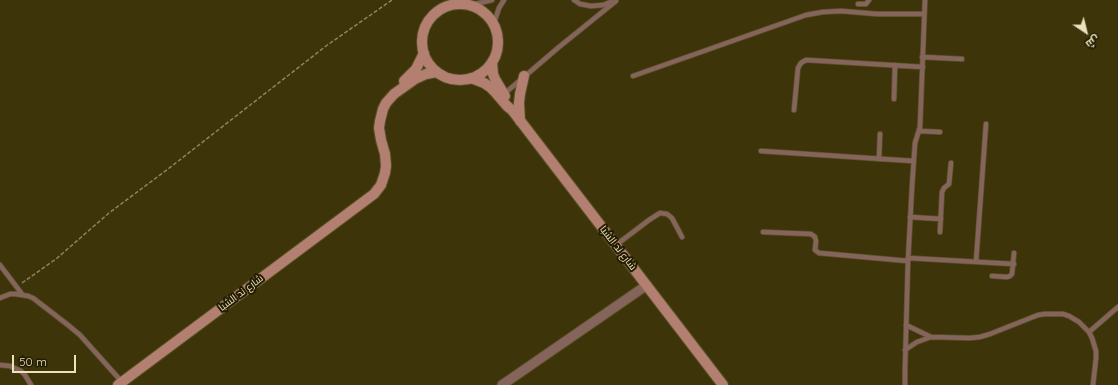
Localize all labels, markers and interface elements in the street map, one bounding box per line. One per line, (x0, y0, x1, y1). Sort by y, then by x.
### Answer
north arrow (1066, 12, 1106, 52)
text: ش (1083, 32, 1103, 52)
street label: شارع ند الشبا (597, 224, 639, 272)
street label: شارع ند الشبا (216, 272, 266, 314)
scale bar (14, 347, 78, 373)
text: 50 m (19, 354, 47, 369)

